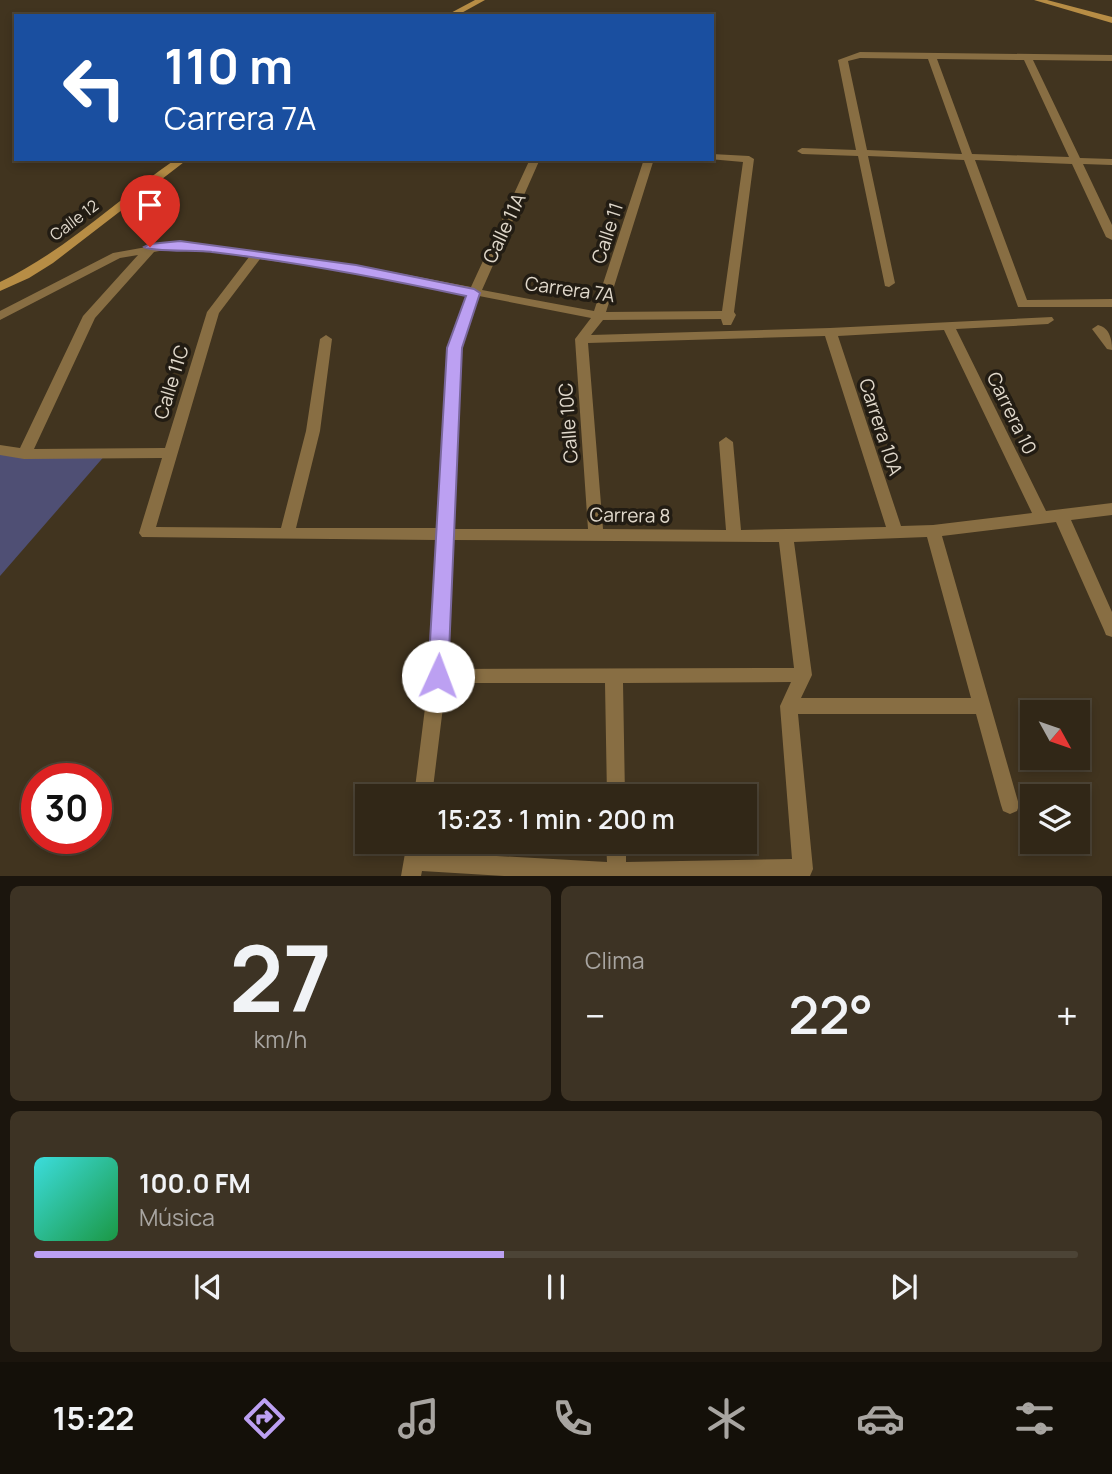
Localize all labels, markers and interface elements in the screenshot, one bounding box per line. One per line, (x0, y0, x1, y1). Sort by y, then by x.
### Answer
text: 110 m (164, 32, 293, 99)
icon: left (49, 42, 140, 133)
text: Carrera 7A (164, 96, 316, 140)
pin (120, 175, 180, 247)
icon: arrive (131, 186, 169, 224)
street label: Calle 11A (476, 189, 532, 267)
street label: Calle 12 (45, 194, 103, 246)
street label: Calle 11 (585, 199, 629, 267)
street label: Carrera 7A (523, 270, 617, 308)
street label: Calle 11C (147, 342, 195, 422)
street label: Carrera 10 (981, 367, 1043, 459)
street label: Carrera 10A (853, 375, 909, 479)
street label: Calle 10C (552, 382, 584, 464)
street label: Carrera 8 (589, 501, 671, 529)
position arrow (401, 639, 475, 713)
north arrow (1020, 700, 1090, 770)
map controls (1020, 700, 1090, 854)
speed limit sign: 30 (21, 763, 112, 854)
button: layers (1020, 784, 1090, 854)
text: 15:23 · 1 min · 200 m (437, 801, 675, 837)
text: 27 (229, 915, 332, 1039)
text: Clima (585, 944, 644, 976)
text: 22° (789, 979, 873, 1050)
text: − (585, 989, 606, 1041)
text: + (1056, 989, 1078, 1041)
text: km/h (254, 1023, 307, 1055)
text: 100.0 FM (139, 1165, 251, 1201)
text: Música (139, 1201, 215, 1233)
icon: previous (189, 1268, 227, 1306)
icon: pause (537, 1268, 575, 1306)
icon: next (885, 1268, 923, 1306)
icon: directions (240, 1394, 289, 1443)
icon: music (394, 1394, 443, 1443)
icon: phone (548, 1394, 597, 1443)
icon: climate (702, 1394, 751, 1443)
icon: car (856, 1394, 905, 1443)
icon: filters (1010, 1394, 1059, 1443)
text: 15:22 (53, 1396, 134, 1440)

